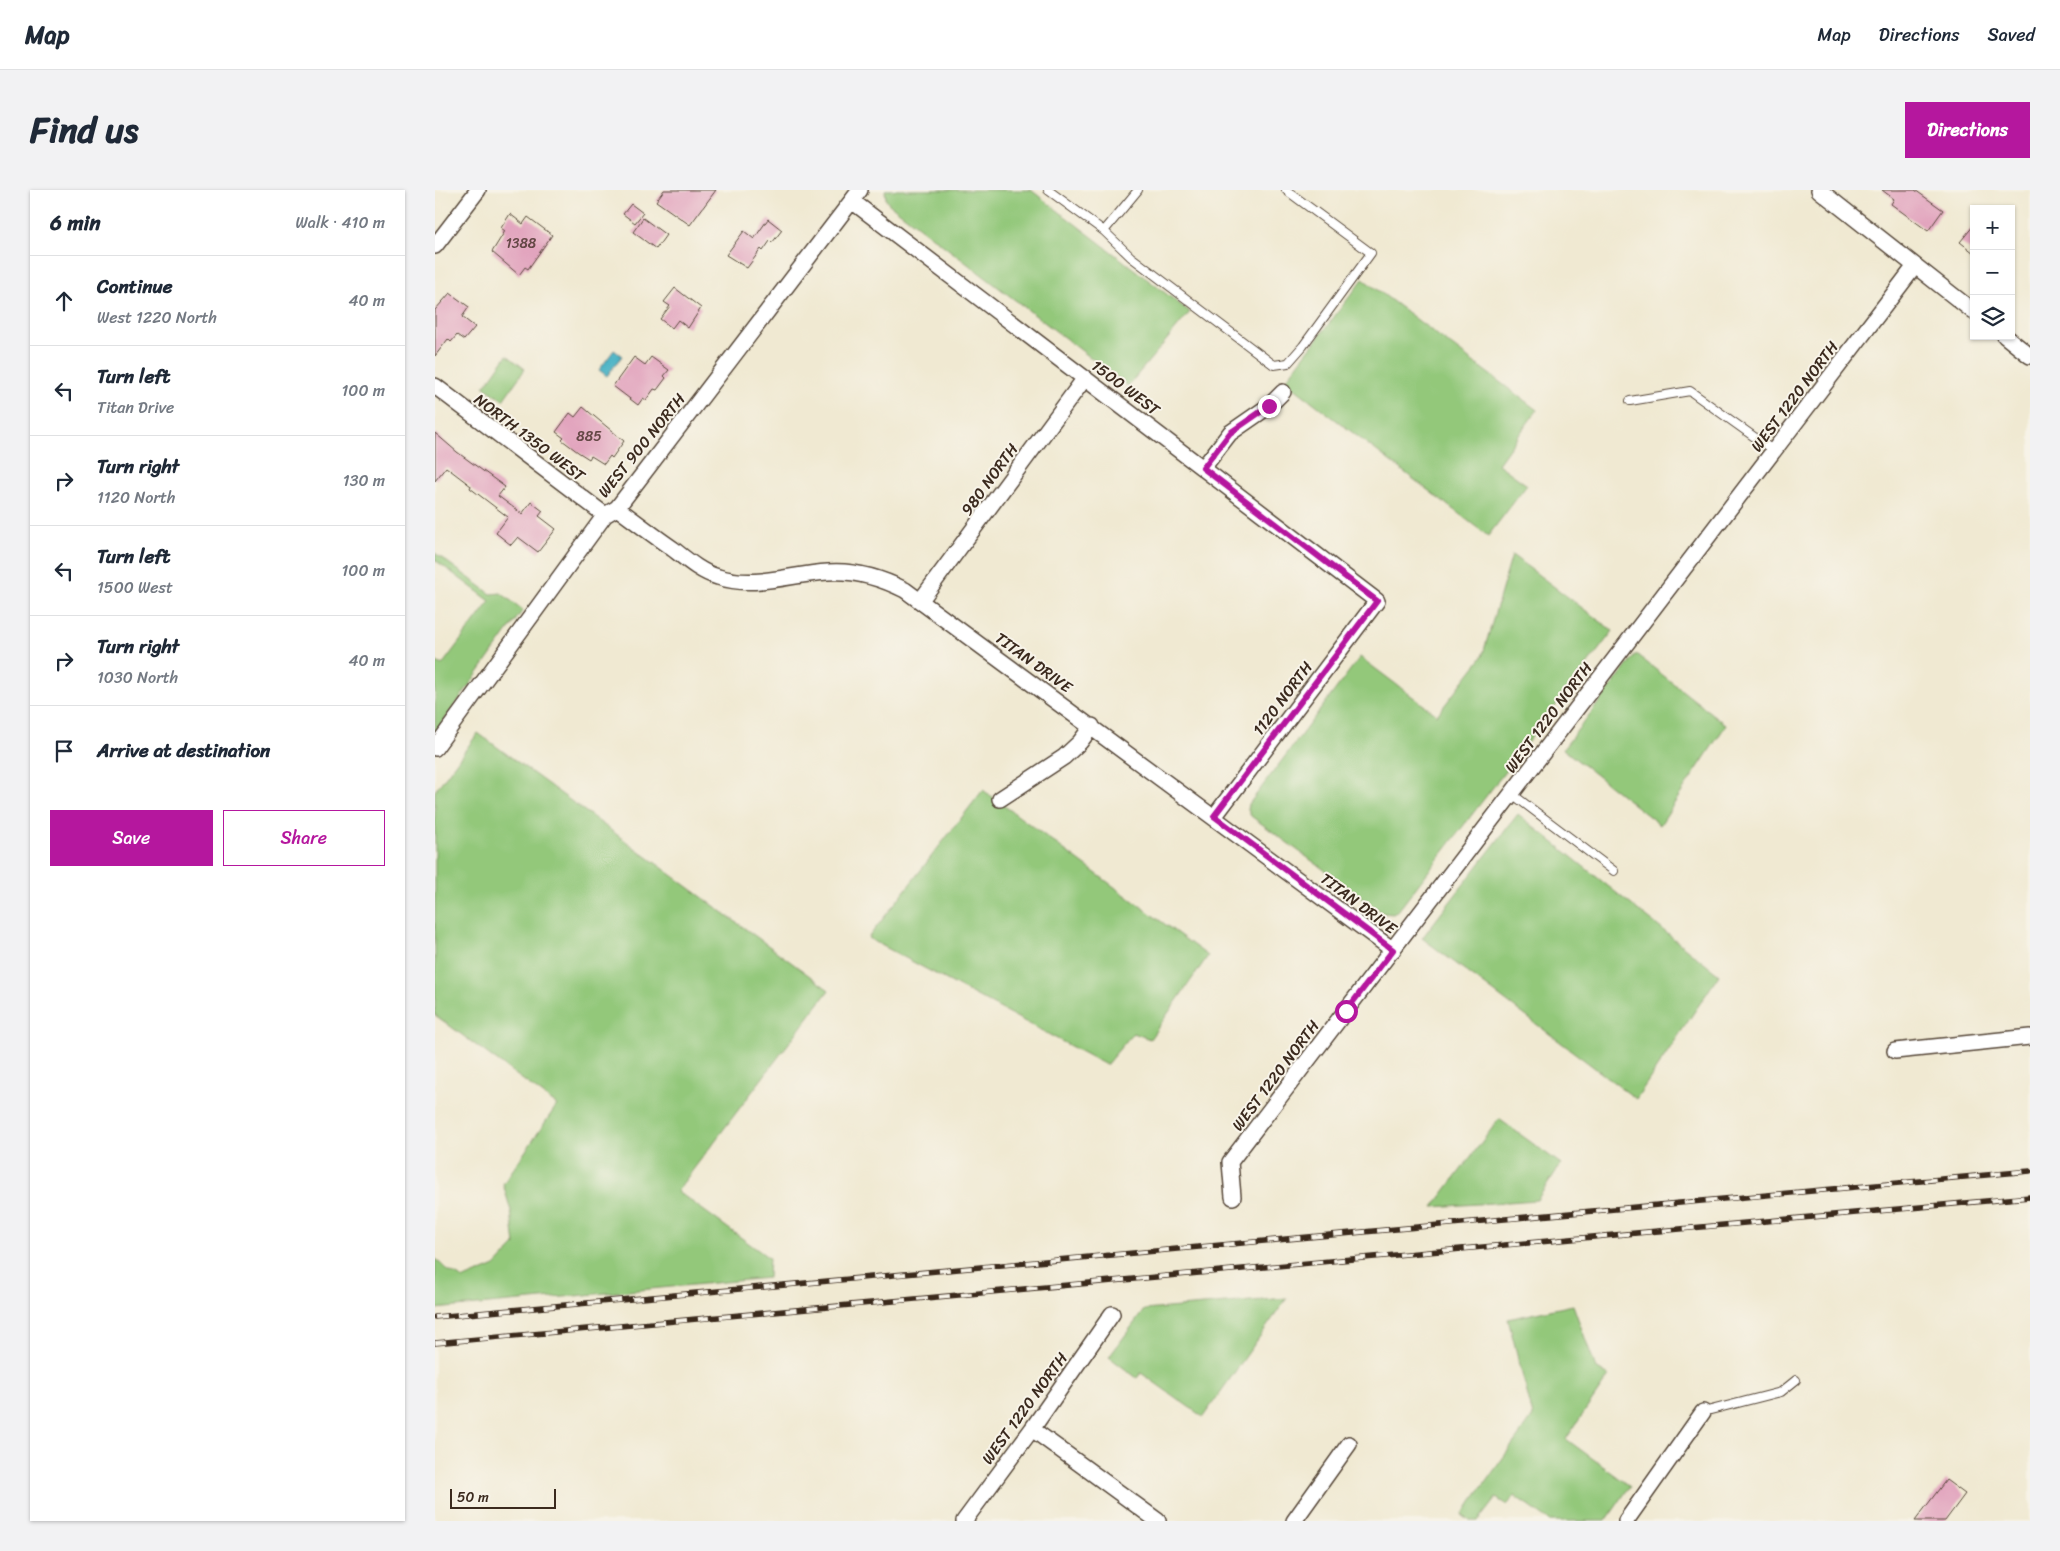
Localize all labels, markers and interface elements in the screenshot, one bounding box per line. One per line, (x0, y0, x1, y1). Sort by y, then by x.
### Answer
text: Map (25, 14, 69, 56)
text: Map (1818, 19, 1851, 51)
text: Directions (1879, 19, 1960, 51)
text: Saved (1988, 19, 2035, 51)
text: Find us (30, 99, 138, 161)
button: Directions (1905, 102, 2030, 158)
text: 6 min (50, 204, 101, 242)
map controls (1970, 205, 2015, 340)
button: + (1970, 205, 2015, 250)
text: Walk · 410 m (296, 208, 385, 237)
house number: 1388 (506, 231, 537, 256)
button: − (1970, 250, 2015, 295)
text: Continue (97, 270, 173, 303)
text: 40 m (348, 286, 385, 315)
icon: ahead (50, 287, 78, 315)
button: layers (1970, 295, 2015, 340)
text: West 1220 North (97, 303, 217, 332)
street label: WEST 1220 NORTH (1743, 334, 1847, 458)
street label: 1500 WEST (1085, 352, 1167, 424)
text: Turn left (97, 360, 170, 393)
text: 100 m (341, 376, 385, 405)
icon: left (50, 377, 78, 405)
street label: NORTH 1350 WEST (468, 386, 593, 490)
street label: WEST 900 NORTH (590, 386, 693, 504)
text: Titan Drive (97, 393, 174, 422)
route end (1258, 395, 1281, 418)
house number: 885 (576, 424, 602, 449)
street label: 980 NORTH (953, 436, 1026, 522)
text: Turn right (97, 450, 179, 483)
text: 130 m (343, 466, 385, 495)
icon: right (50, 467, 78, 495)
text: 1120 North (97, 483, 175, 512)
text: Turn left (97, 540, 170, 573)
text: 100 m (341, 556, 385, 585)
icon: left (50, 557, 78, 585)
text: 1500 West (97, 573, 173, 602)
street label: TITAN DRIVE (989, 624, 1080, 701)
text: Turn right (97, 630, 179, 663)
text: 40 m (348, 646, 385, 675)
icon: right (50, 647, 78, 675)
street label: 1120 NORTH (1244, 654, 1321, 742)
street label: WEST 1220 NORTH (1497, 655, 1601, 779)
text: 1030 North (97, 663, 178, 692)
text: Arrive at destination (97, 734, 270, 767)
icon: arrive (50, 737, 78, 765)
button: Save (50, 810, 213, 866)
button: Share (223, 810, 385, 866)
street label: TITAN DRIVE (1314, 865, 1404, 943)
route start (1335, 1000, 1358, 1023)
street label: WEST 1220 NORTH (1224, 1013, 1328, 1137)
street label: WEST 1220 NORTH (973, 1345, 1076, 1471)
text: 50 m (457, 1485, 489, 1510)
scale bar (450, 1486, 556, 1509)

